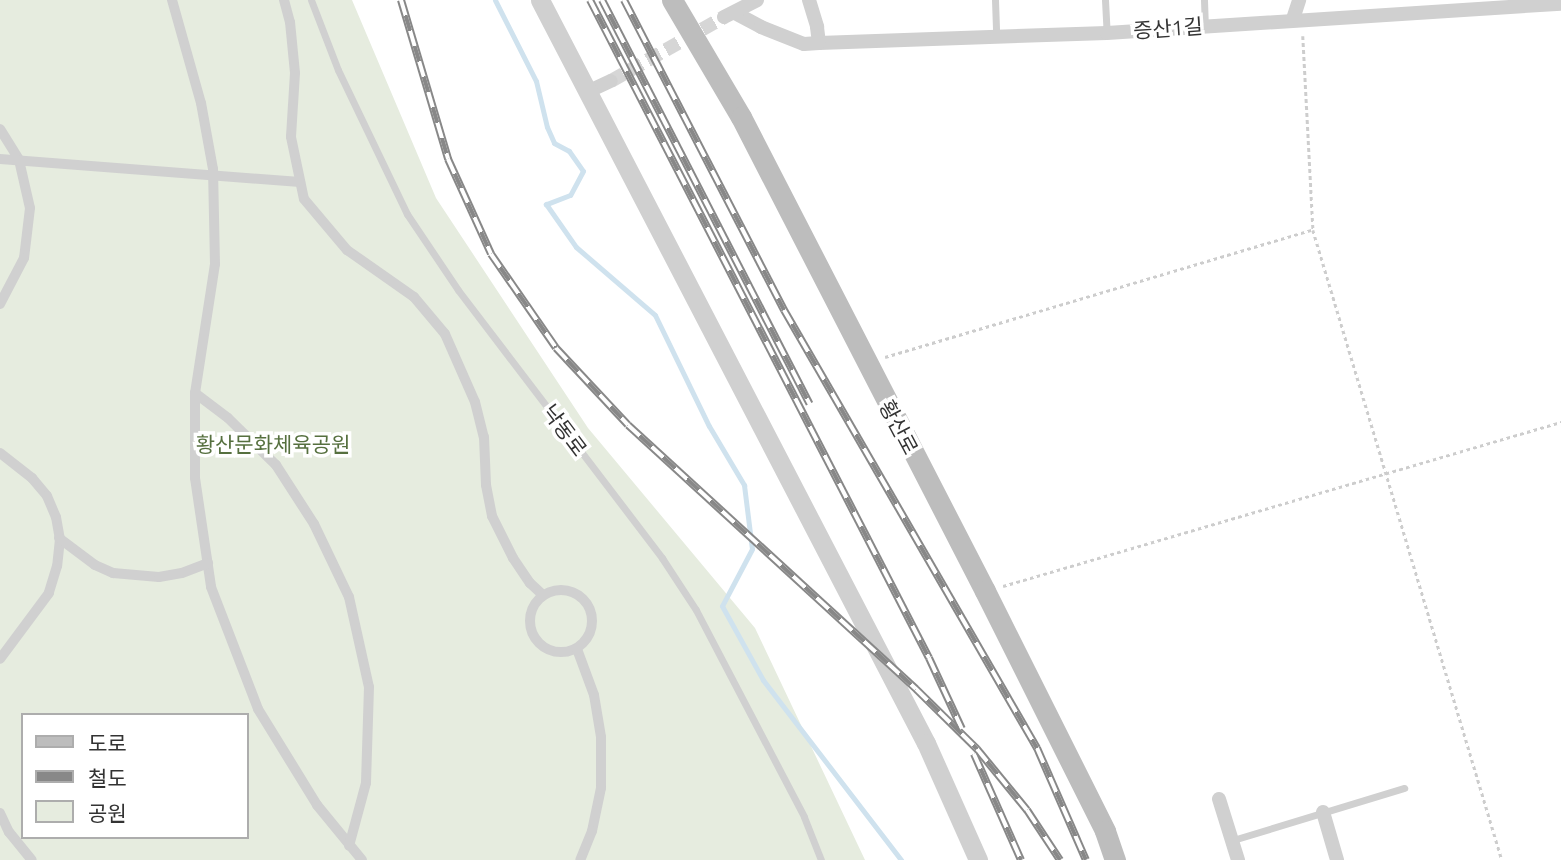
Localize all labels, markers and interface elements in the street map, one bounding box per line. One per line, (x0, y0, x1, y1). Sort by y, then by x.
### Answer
street label: 증산1길 (1132, 13, 1204, 43)
street label: 황산로 (874, 395, 924, 459)
street label: 낙동로 (537, 399, 593, 461)
park label: 황산문화체육공원 (196, 431, 350, 457)
legend (21, 713, 248, 839)
text: 도로 (88, 731, 127, 755)
text: 철도 (88, 766, 127, 790)
text: 공원 (88, 801, 127, 825)

